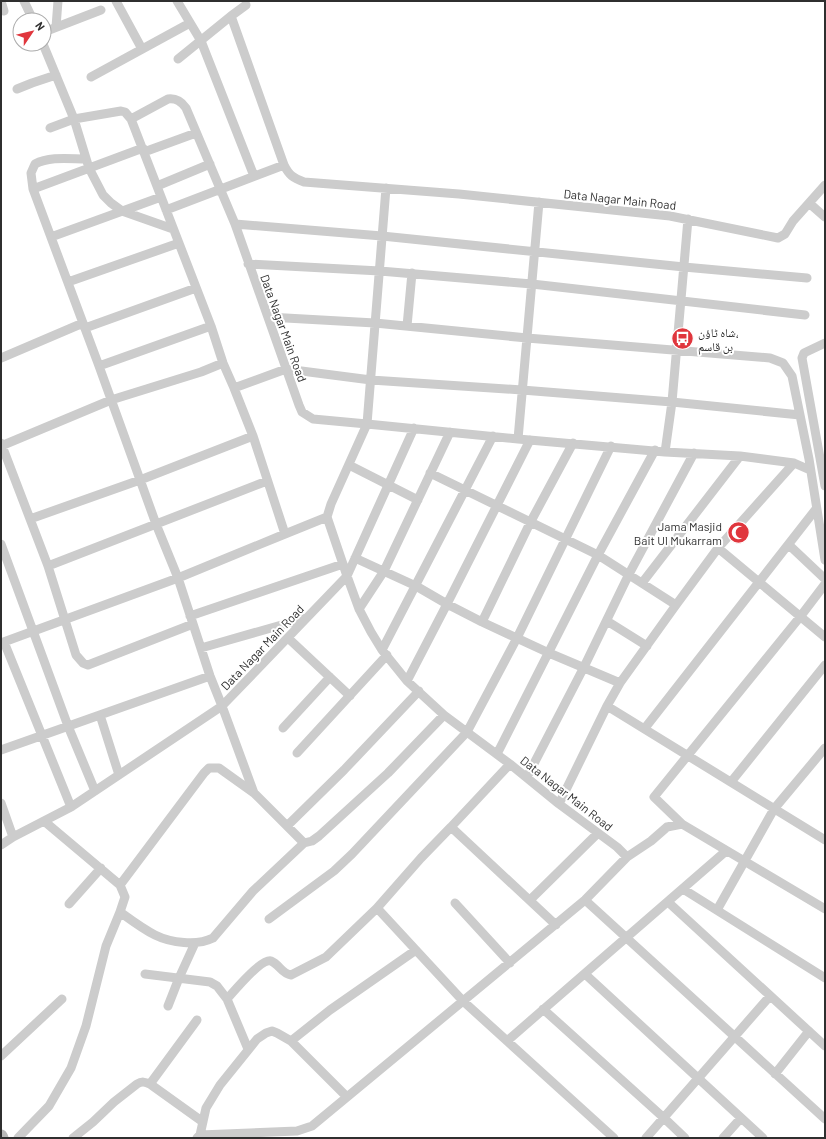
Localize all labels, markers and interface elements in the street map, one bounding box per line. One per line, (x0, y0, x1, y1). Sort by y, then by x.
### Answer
north arrow (12, 12, 52, 52)
text: N (33, 19, 48, 33)
street label: Data Nagar Main Road (563, 186, 677, 212)
street label: Data Nagar Main Road (258, 272, 310, 384)
place label: شاہ ٹاؤن، بن قاسم (698, 325, 739, 355)
bus stop icon: شاہ ٹاؤن، بن قاسم (669, 326, 695, 352)
place label: Jama Masjid Bait Ul Mukarram (634, 519, 722, 547)
mosque icon: Jama Masjid Bait Ul Mukarram (725, 520, 751, 546)
street label: Data Nagar Main Road (218, 601, 306, 693)
street label: Data Nagar Main Road (518, 753, 616, 833)

